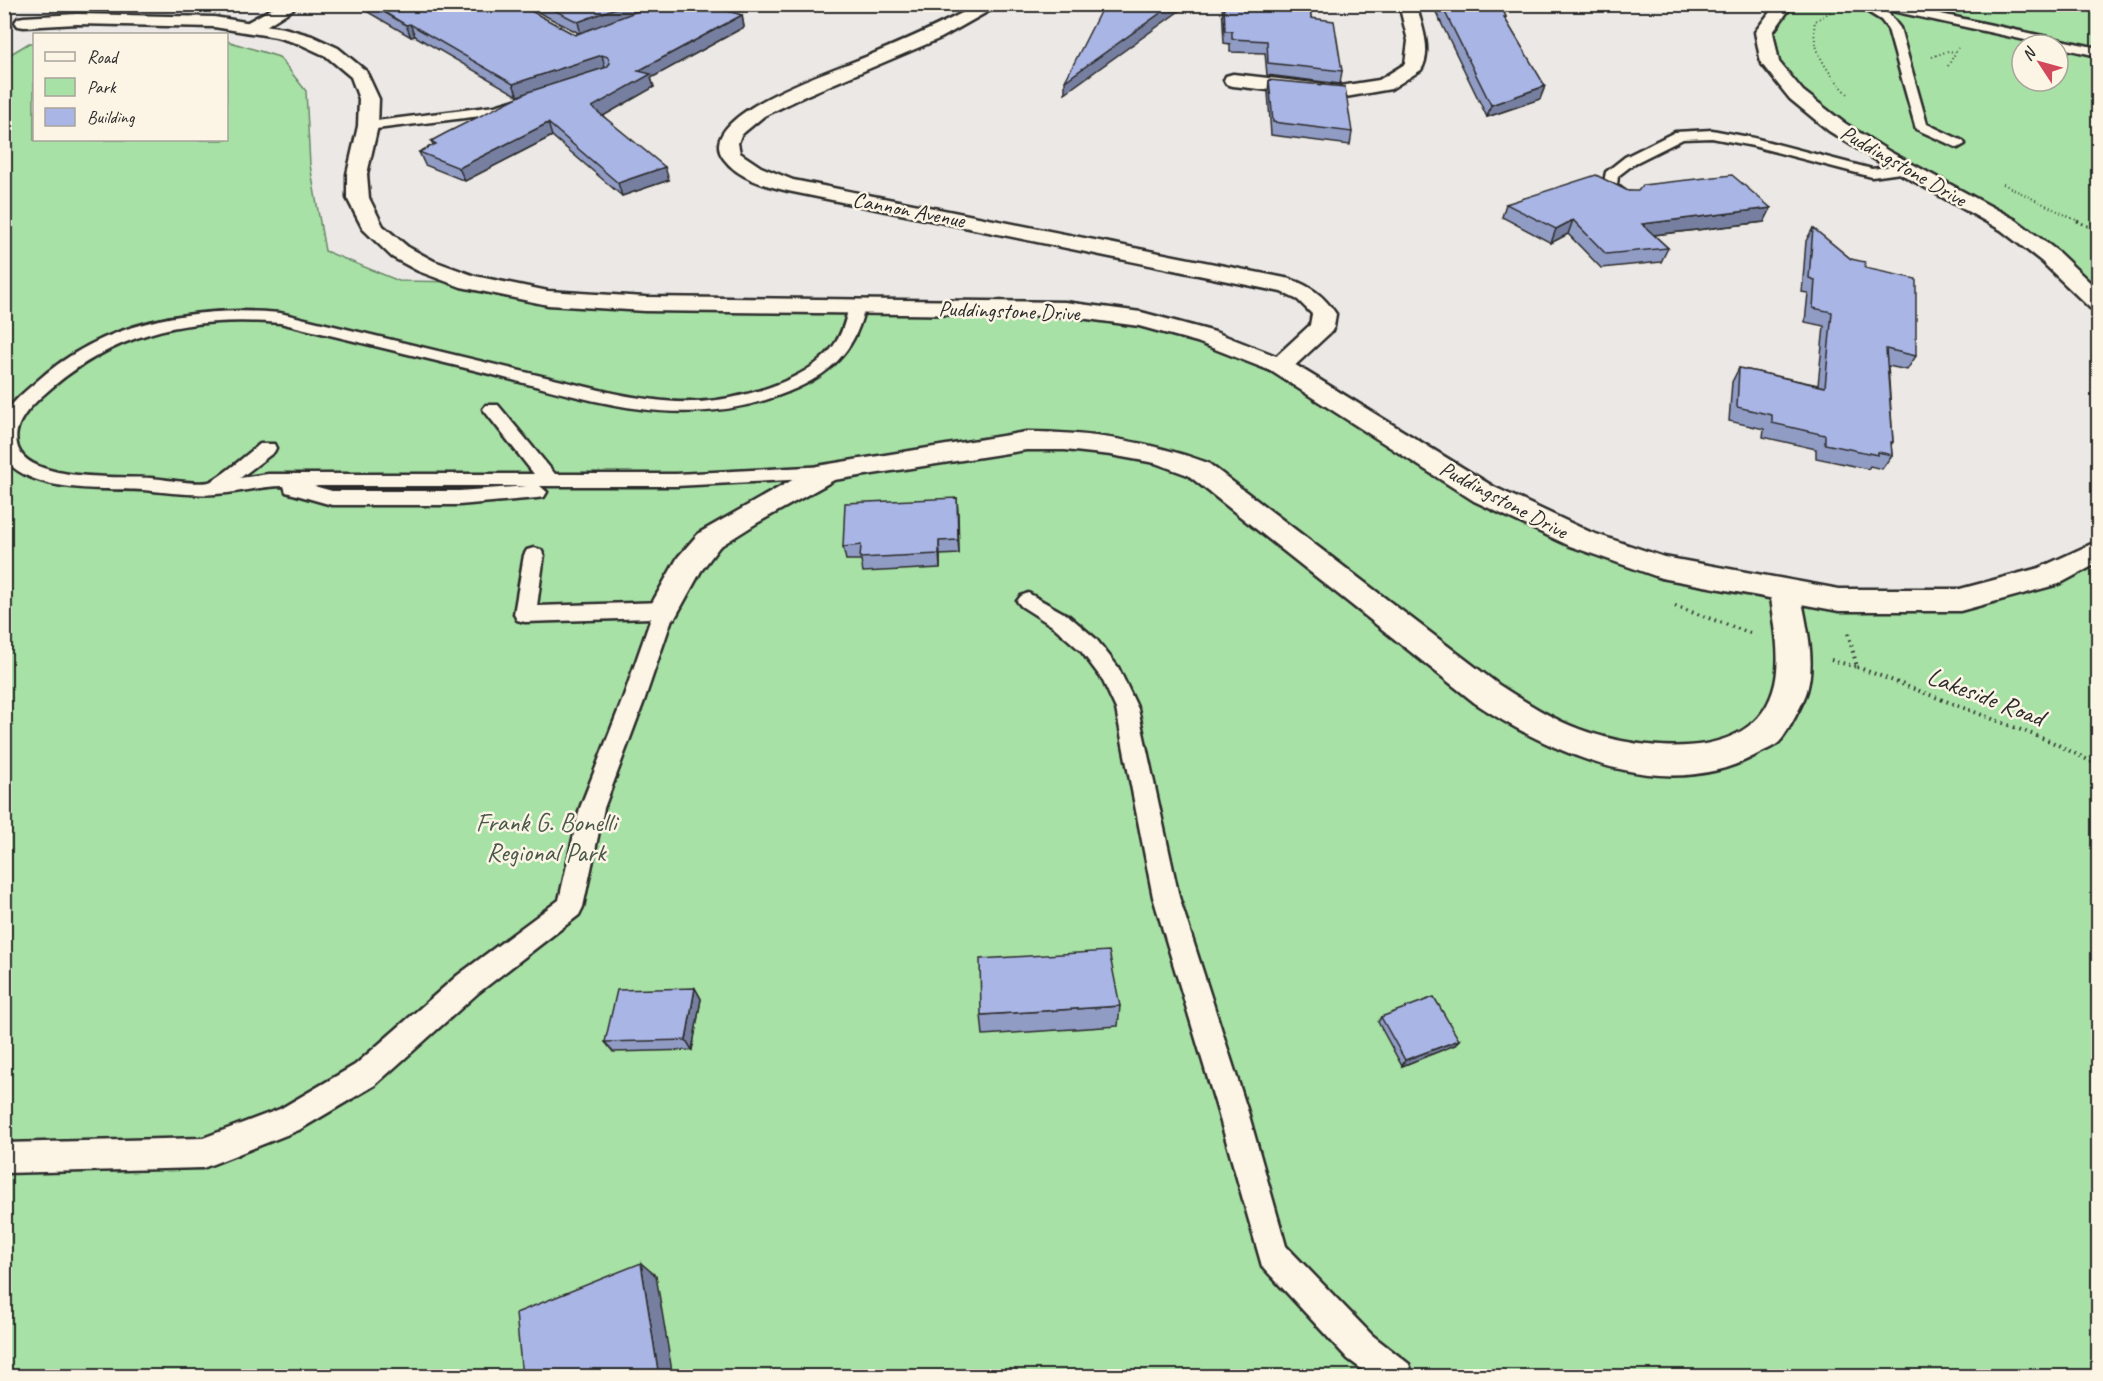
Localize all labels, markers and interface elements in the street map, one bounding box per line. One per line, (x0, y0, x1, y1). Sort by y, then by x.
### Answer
legend (33, 33, 228, 141)
north arrow (2010, 33, 2070, 93)
text: N (2018, 42, 2041, 65)
text: Road (87, 46, 120, 68)
text: Park (87, 76, 117, 98)
text: Building (87, 106, 136, 128)
street label: Puddingstone Drive (1835, 119, 1973, 214)
street label: Cannon Avenue (850, 185, 969, 235)
street label: Puddingstone Drive (938, 295, 1082, 328)
street label: Puddingstone Drive (1435, 454, 1574, 546)
street label: Lakeside Road (1923, 659, 2053, 735)
park label: Frank G. Bonelli Regional Park (476, 806, 619, 869)

